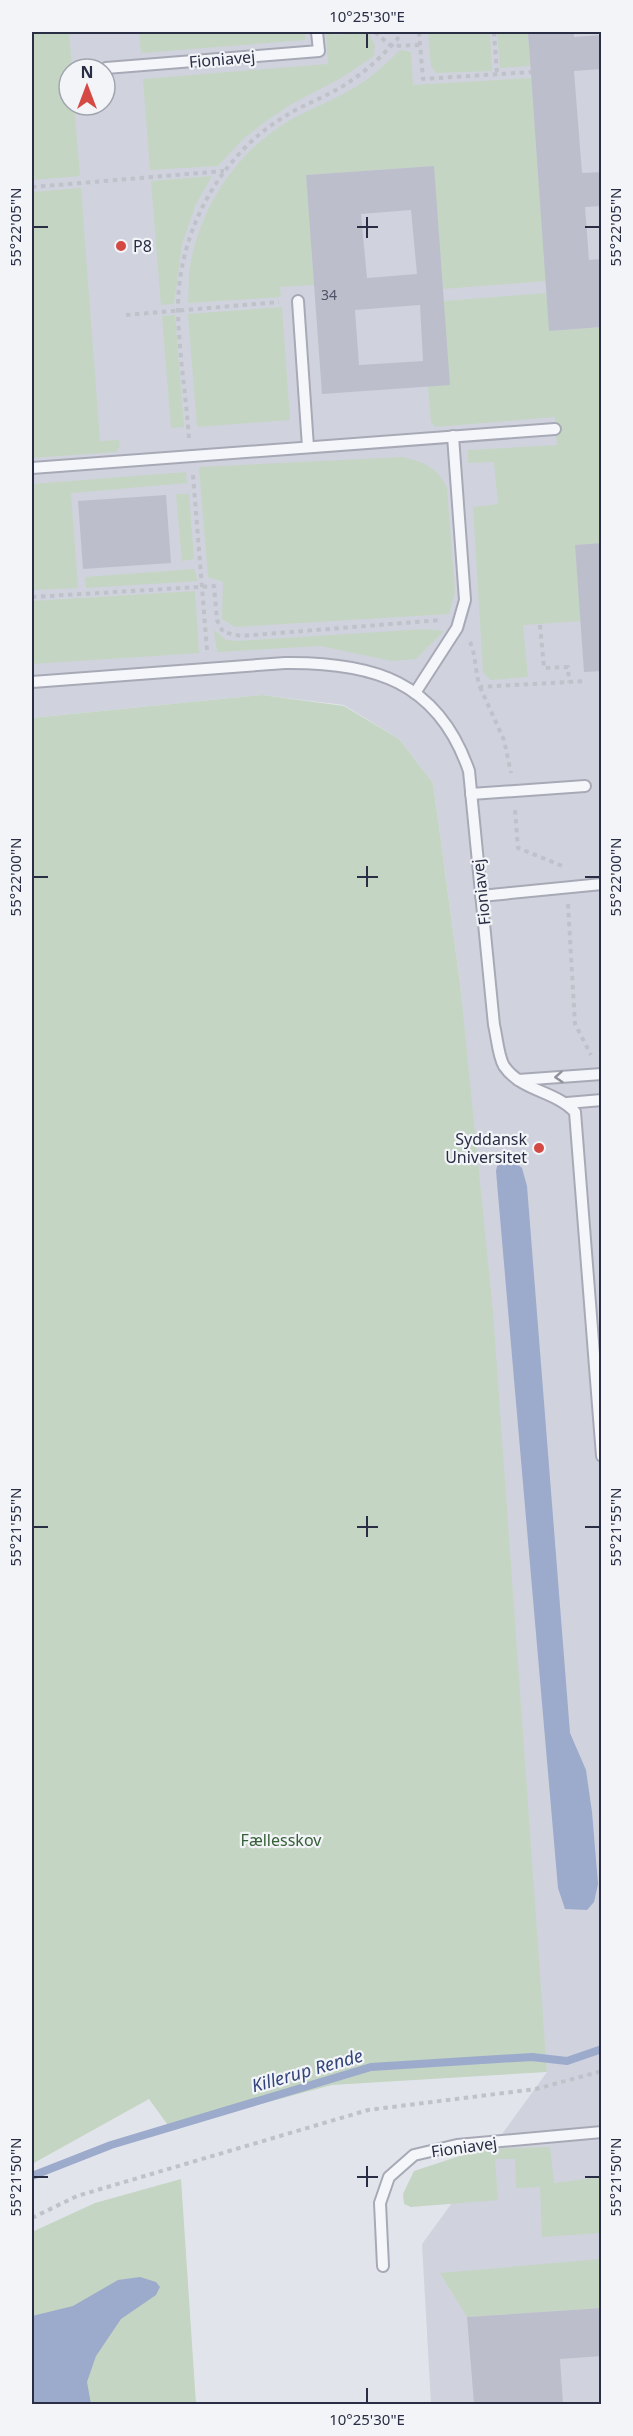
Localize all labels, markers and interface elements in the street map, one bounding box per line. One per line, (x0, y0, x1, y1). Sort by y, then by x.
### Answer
text: 10°25'30"E (329, 6, 405, 26)
street label: Fioniavej (188, 45, 256, 73)
north arrow (57, 57, 117, 117)
text: N (80, 61, 94, 83)
text: 55°22'05"N (5, 188, 25, 266)
text: 55°22'05"N (605, 188, 625, 266)
place label: P8 (133, 235, 152, 257)
marker: P8 (114, 239, 128, 253)
house number: 34 (321, 285, 337, 304)
text: 55°22'00"N (5, 838, 25, 916)
text: 55°22'00"N (605, 838, 625, 916)
street label: Fioniavej (467, 858, 495, 926)
one-way arrow (554, 1070, 563, 1083)
place label: Syddansk Universitet (445, 1128, 527, 1168)
marker: Syddansk Universitet (532, 1141, 546, 1155)
text: 55°21'55"N (5, 1488, 25, 1566)
text: 55°21'55"N (605, 1488, 625, 1566)
park label: Fællesskov (241, 1829, 322, 1851)
water label: Killerup Rende (248, 2043, 366, 2097)
street label: Fioniavej (430, 2131, 498, 2163)
text: 55°21'50"N (5, 2138, 25, 2216)
text: 55°21'50"N (605, 2138, 625, 2216)
text: 10°25'30"E (329, 2409, 405, 2429)

